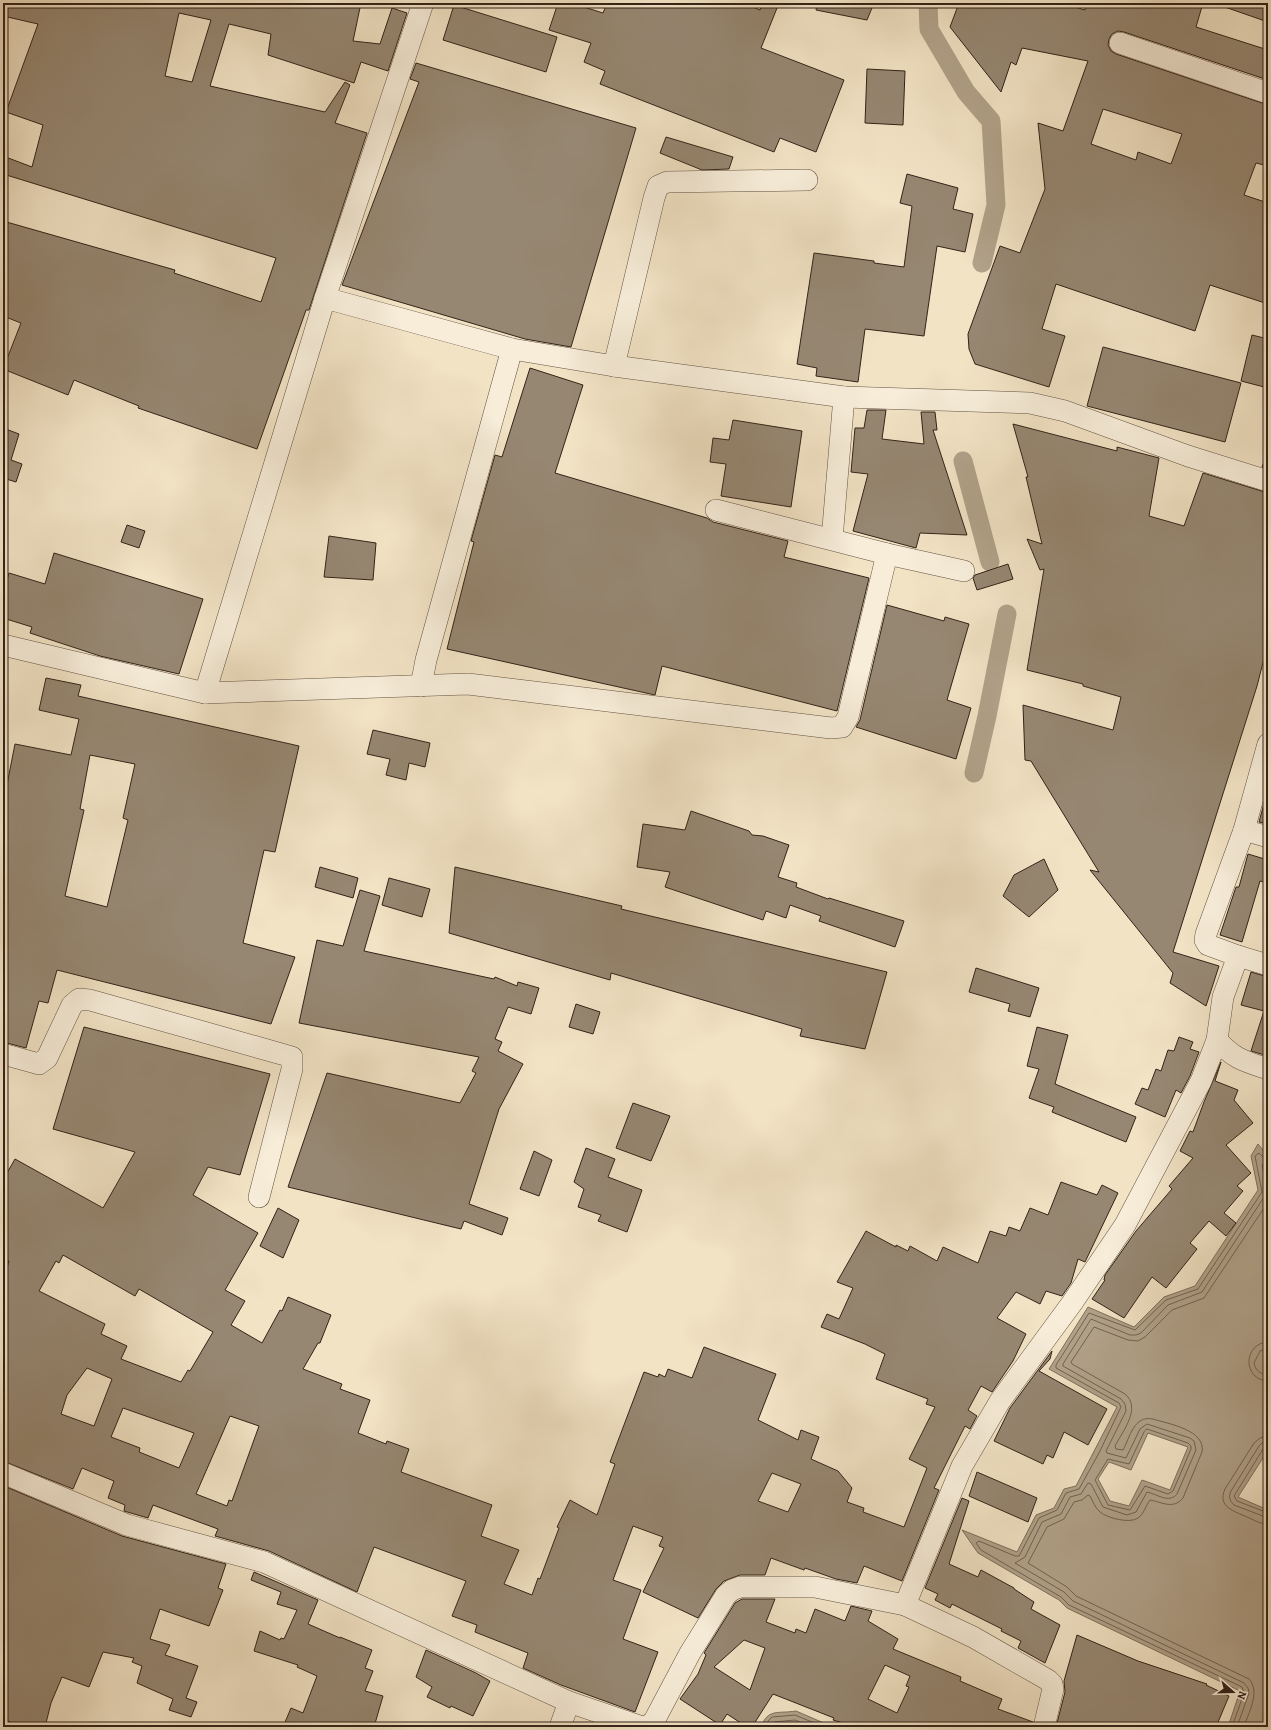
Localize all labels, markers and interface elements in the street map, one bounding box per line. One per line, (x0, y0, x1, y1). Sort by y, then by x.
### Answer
north arrow (1213, 1672, 1253, 1712)
text: N (1234, 1689, 1250, 1702)

